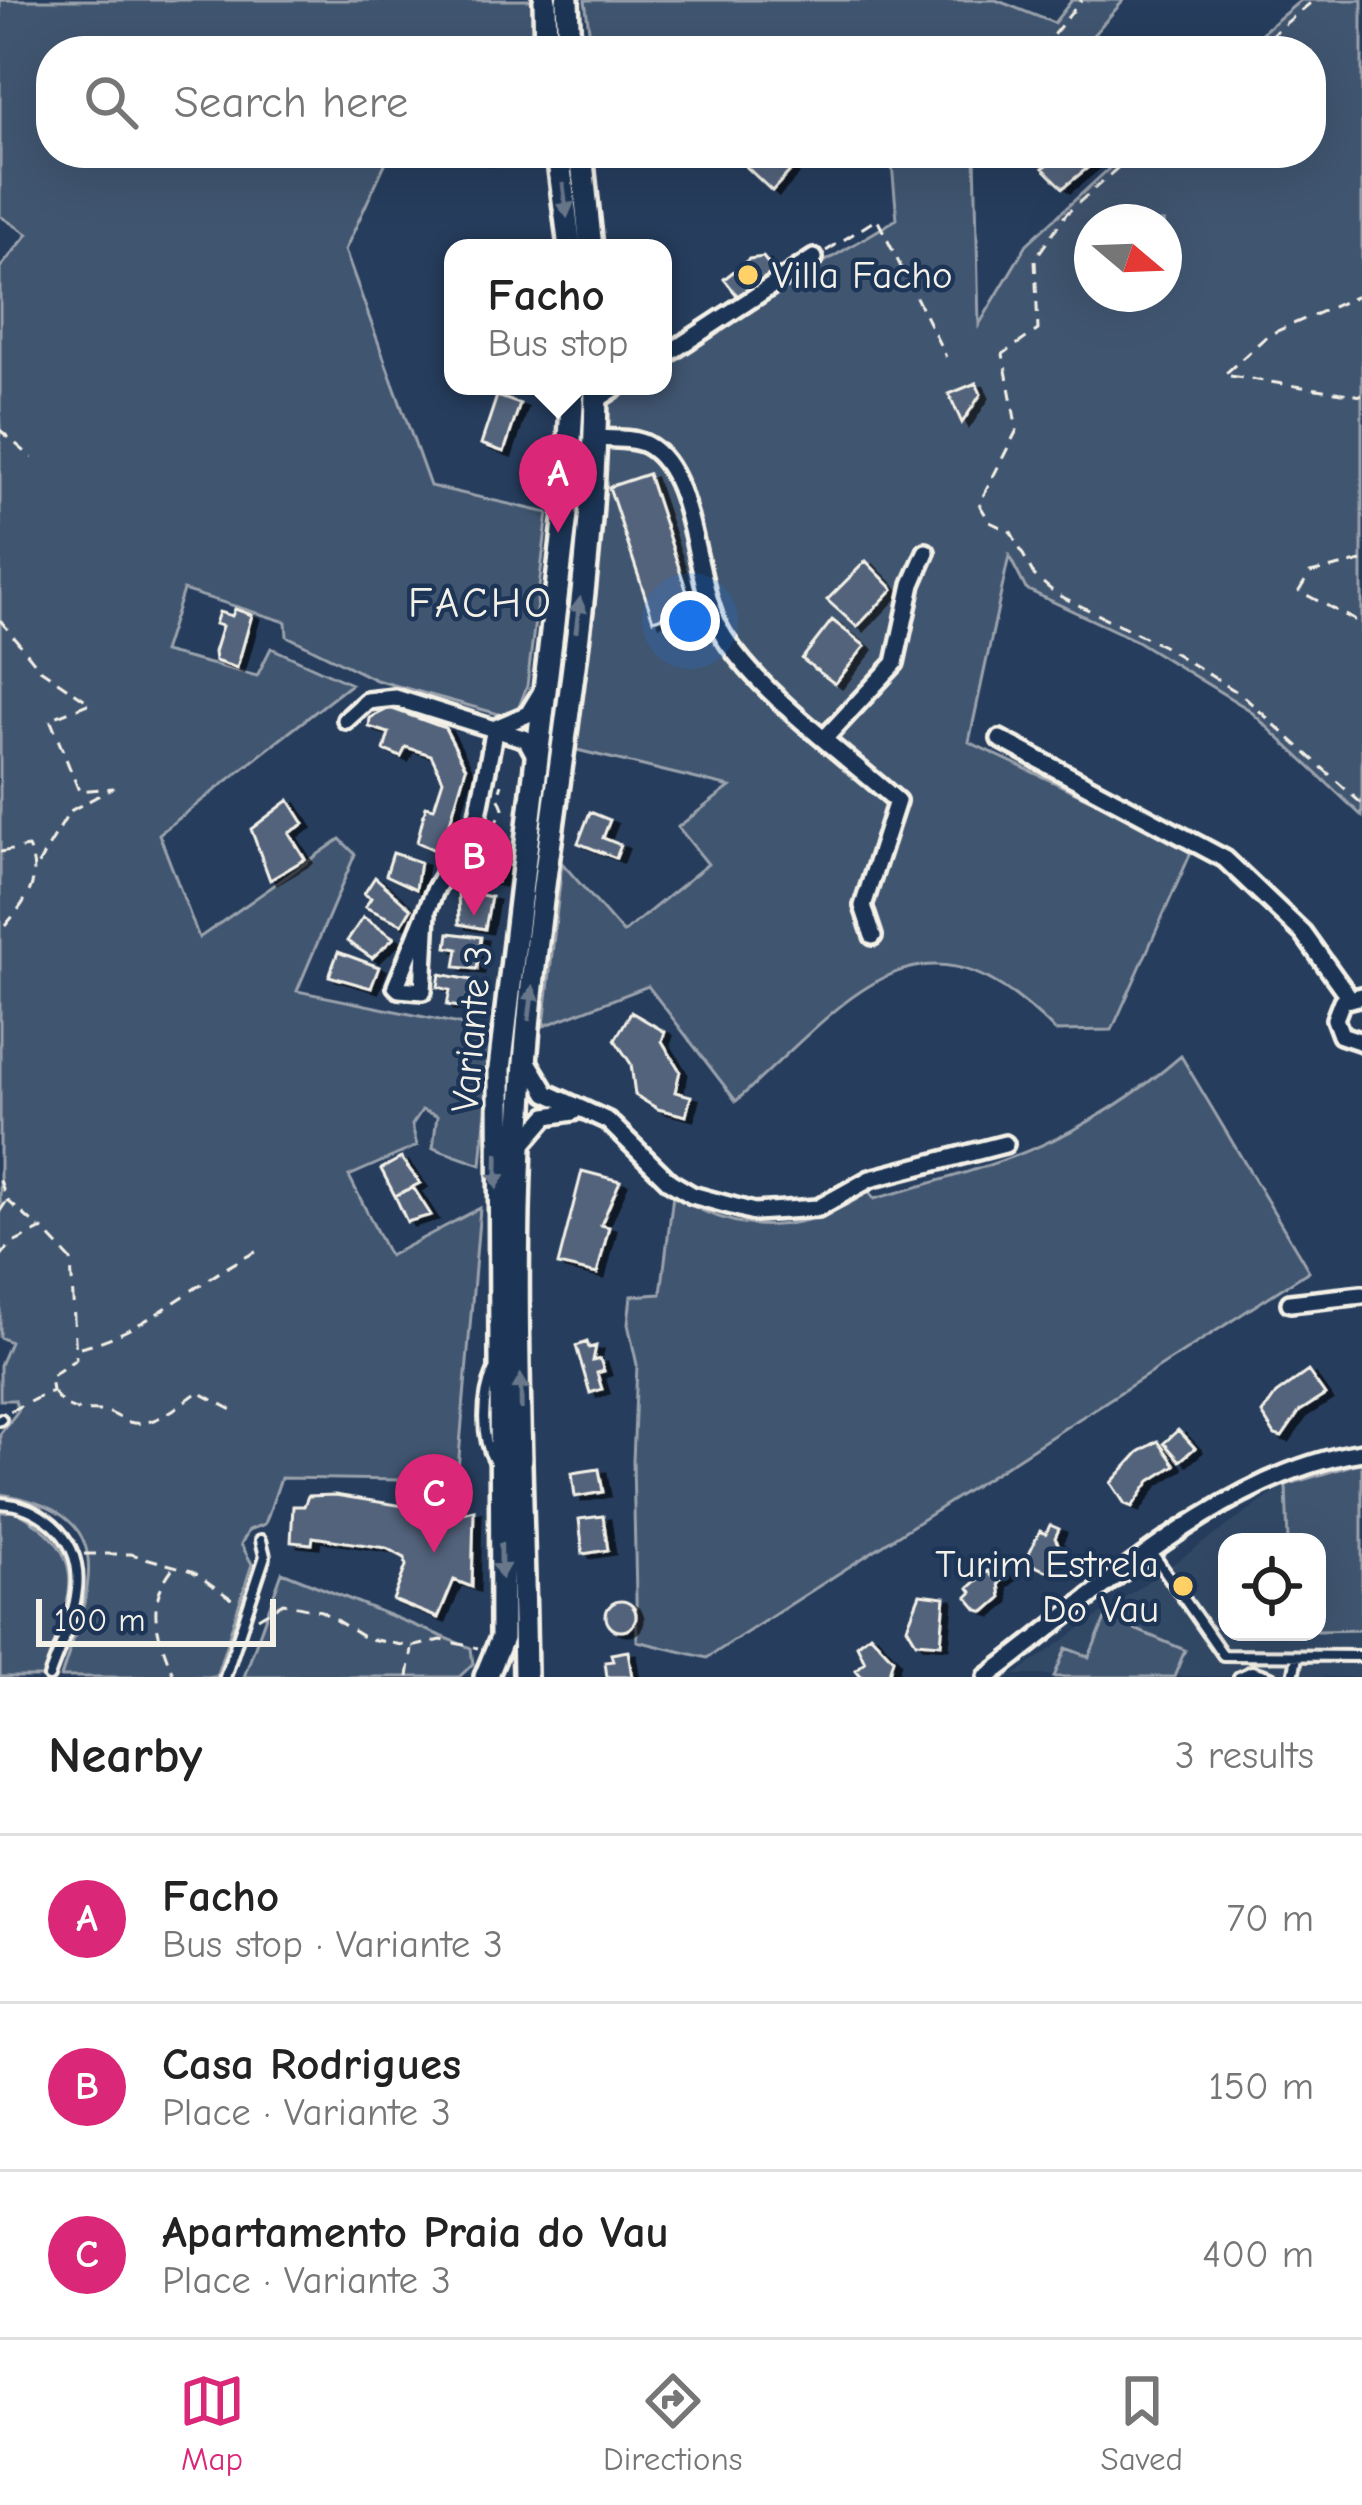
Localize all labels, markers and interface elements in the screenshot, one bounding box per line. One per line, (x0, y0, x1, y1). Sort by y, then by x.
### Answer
search box (36, 36, 1326, 168)
icon: search (78, 69, 144, 135)
text: Search here (174, 76, 408, 128)
one-way arrow (555, 182, 574, 220)
north arrow (1074, 204, 1182, 312)
popup (444, 239, 672, 395)
place label: Villa Facho (772, 253, 953, 298)
marker: Villa Facho (735, 262, 761, 288)
text: Facho (488, 269, 605, 321)
text: Bus stop (488, 321, 628, 366)
pin: A (519, 434, 597, 533)
district label: FACHO (408, 579, 554, 628)
your location (660, 591, 720, 651)
one-way arrow (568, 596, 587, 633)
pin: B (435, 817, 513, 916)
street label: Variante 3 (442, 944, 502, 1114)
one-way arrow (521, 983, 540, 1021)
one-way arrow (488, 1153, 507, 1191)
one-way arrow (512, 1372, 531, 1410)
pin: C (395, 1454, 473, 1553)
map controls (1218, 1533, 1326, 1641)
button: locate (1218, 1533, 1326, 1641)
place label: Turim Estrela Do Vau (935, 1542, 1159, 1632)
one-way arrow (491, 1543, 510, 1581)
marker: Turim Estrela Do Vau (1170, 1573, 1196, 1599)
scale bar (36, 1593, 276, 1646)
text: 100 m (54, 1601, 146, 1639)
text: Nearby (48, 1726, 202, 1785)
text: 3 results (1175, 1733, 1314, 1778)
text: Facho (162, 1870, 279, 1922)
text: A (76, 1896, 98, 1941)
text: 70 m (1227, 1896, 1314, 1941)
text: Bus stop · Variante 3 (162, 1922, 503, 1967)
text: Casa Rodrigues (162, 2038, 461, 2090)
text: B (75, 2064, 99, 2109)
text: 150 m (1208, 2064, 1314, 2109)
text: Place · Variante 3 (162, 2090, 451, 2135)
text: Apartamento Praia do Vau (162, 2206, 669, 2258)
text: C (75, 2232, 99, 2277)
text: 400 m (1202, 2232, 1314, 2277)
text: Place · Variante 3 (162, 2258, 451, 2303)
tab: Map (179, 2368, 245, 2478)
tab: Directions (603, 2368, 743, 2478)
tab: Saved (1101, 2368, 1183, 2478)

